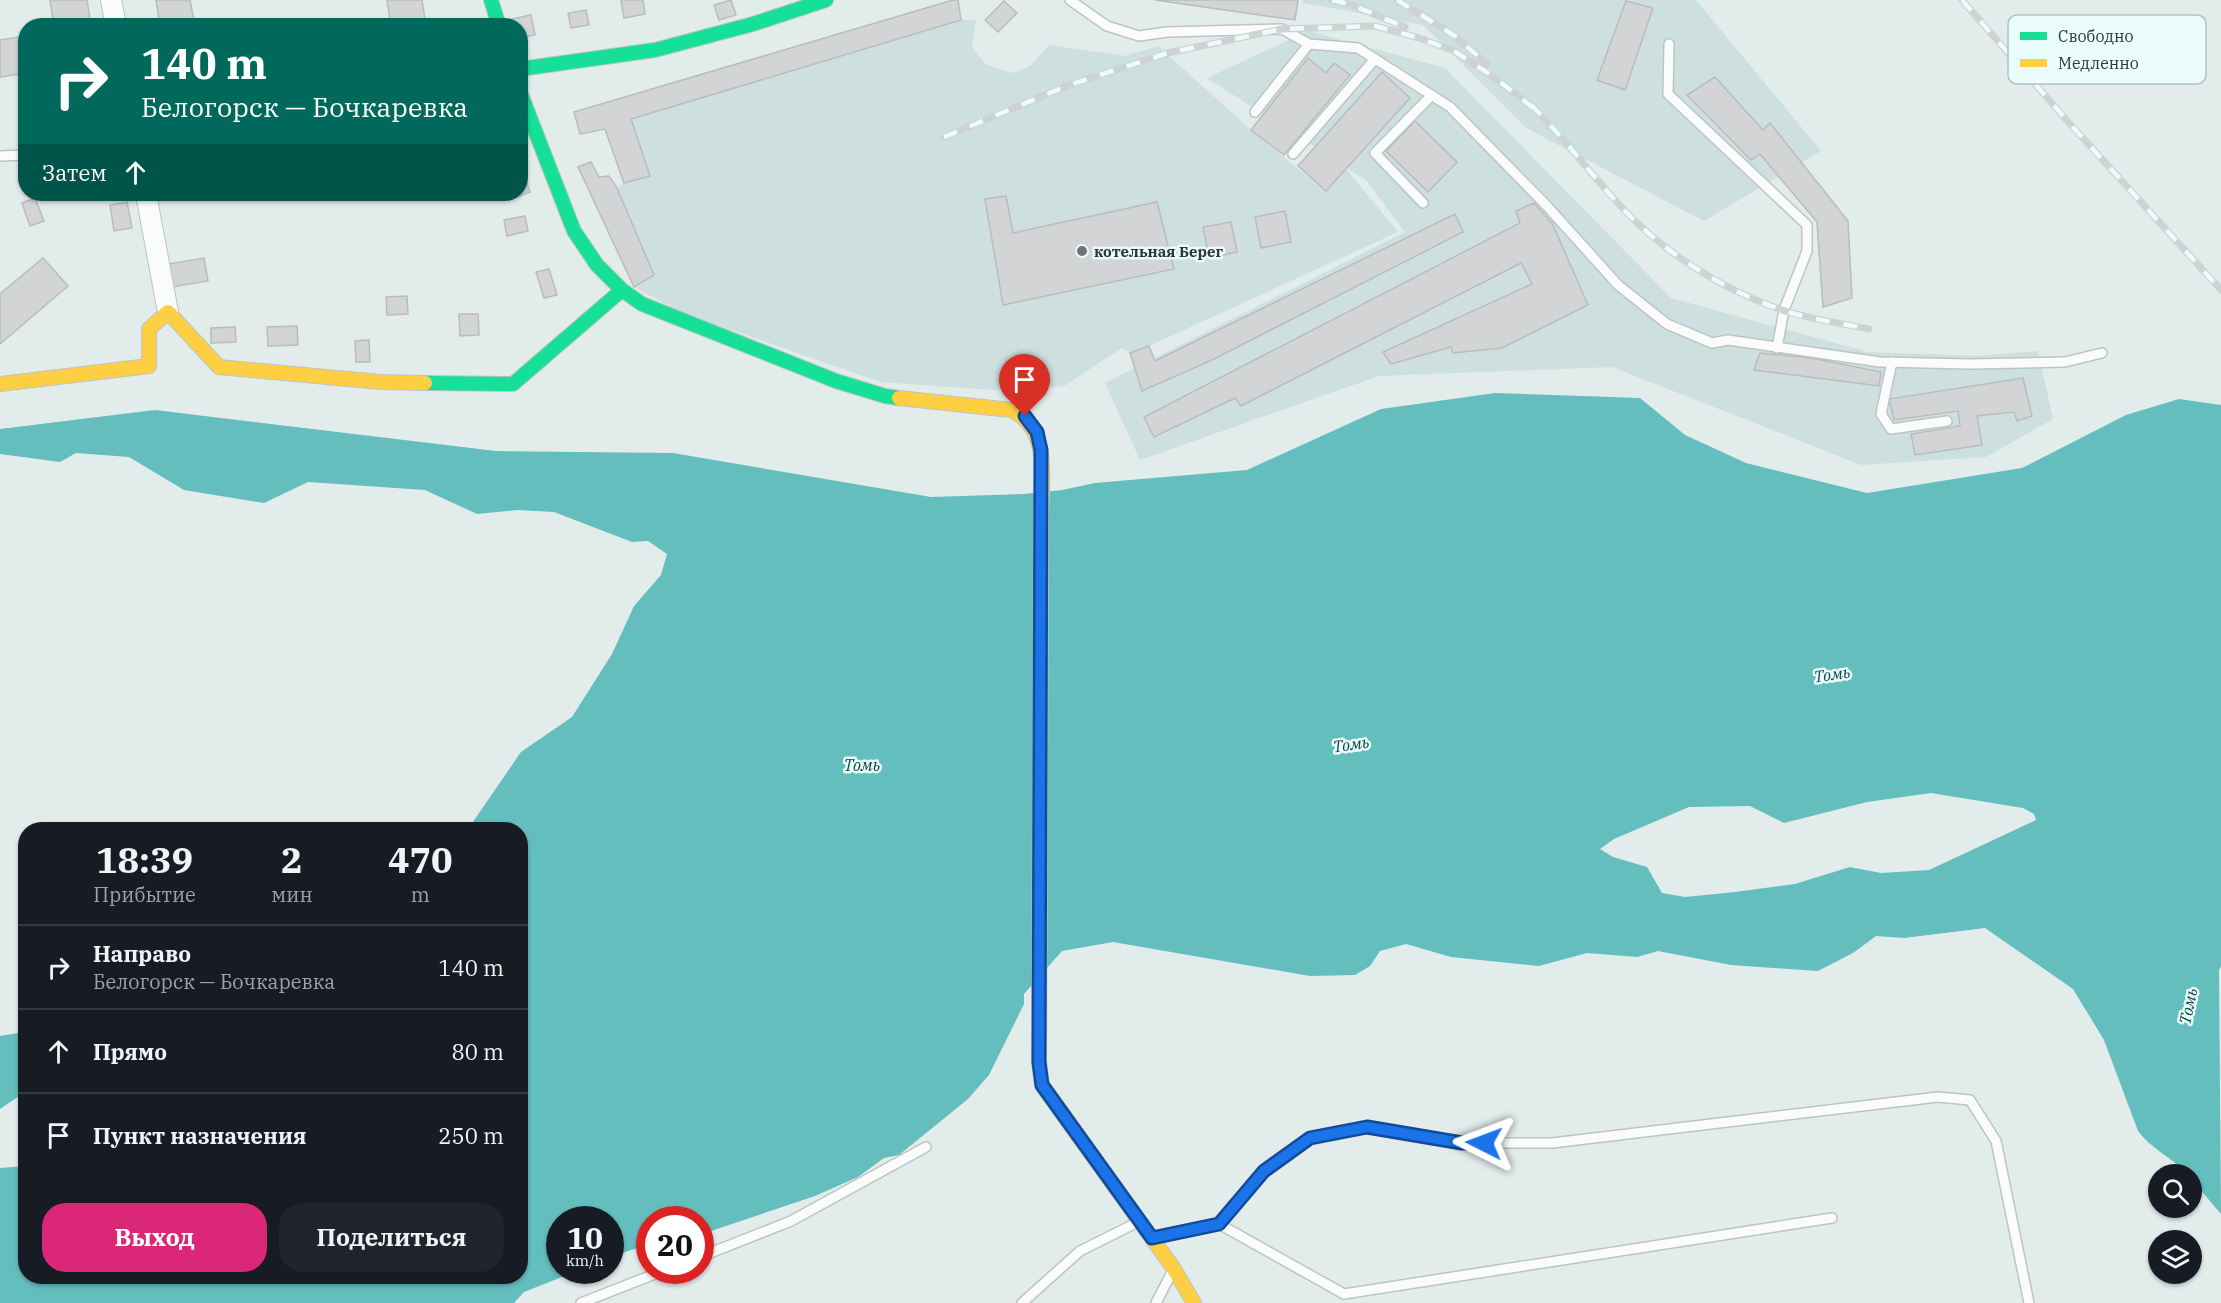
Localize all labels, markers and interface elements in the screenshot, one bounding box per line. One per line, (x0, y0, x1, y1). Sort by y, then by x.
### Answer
legend (2008, 15, 2206, 84)
text: Свободно (2058, 26, 2134, 46)
text: 140 m (141, 36, 267, 91)
icon: right (42, 42, 120, 120)
text: Медленно (2058, 53, 2139, 73)
text: Белогорск — Бочкаревка (141, 89, 468, 124)
icon: ahead (119, 156, 152, 189)
text: Затем (42, 158, 107, 187)
place label: котельная Берег (1094, 242, 1223, 261)
marker: котельная Берег (1075, 244, 1089, 258)
pin (999, 354, 1050, 416)
icon: arrive (1008, 363, 1041, 396)
water label: Томь (1813, 662, 1851, 686)
water label: Томь (1332, 732, 1370, 756)
water label: Томь (844, 755, 880, 775)
text: 18:39 (96, 836, 193, 883)
text: 2 (281, 836, 303, 883)
text: 470 (388, 836, 453, 883)
text: Прибытие (93, 881, 196, 908)
text: мин (271, 881, 313, 908)
text: m (411, 881, 430, 908)
text: Направо (93, 939, 191, 968)
icon: right (42, 951, 75, 984)
text: 140 m (438, 953, 504, 982)
text: Белогорск — Бочкаревка (93, 968, 335, 995)
water label: Томь (2174, 986, 2202, 1026)
icon: ahead (42, 1035, 75, 1068)
text: Прямо (93, 1037, 167, 1066)
text: 80 m (452, 1037, 504, 1066)
position arrow (1452, 1111, 1516, 1175)
icon: arrive (42, 1119, 75, 1152)
text: Пункт назначения (93, 1121, 307, 1150)
text: 250 m (438, 1121, 504, 1150)
map controls (2148, 1164, 2202, 1284)
button: search (2148, 1164, 2202, 1218)
button: Выход (42, 1203, 267, 1272)
button: Поделиться (279, 1203, 504, 1272)
speed limit sign: 20 (636, 1206, 714, 1284)
text: 10 (567, 1218, 603, 1257)
button: layers (2148, 1230, 2202, 1284)
text: km/h (566, 1251, 604, 1270)

